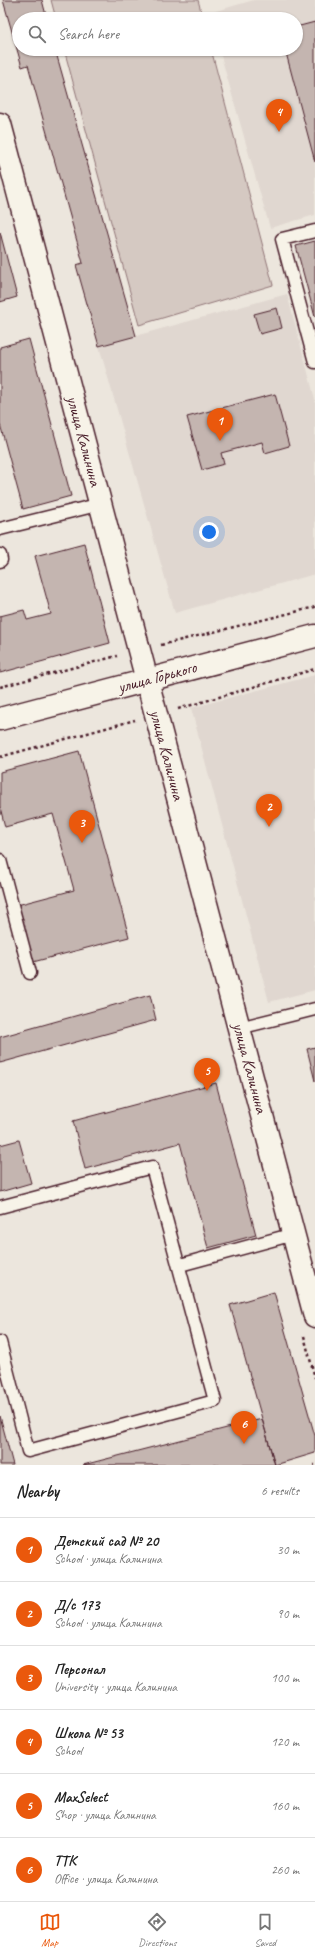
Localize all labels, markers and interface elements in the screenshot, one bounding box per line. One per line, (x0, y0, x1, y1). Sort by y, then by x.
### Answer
search box (12, 12, 303, 56)
icon: search (26, 23, 48, 45)
text: Search here (58, 25, 119, 44)
pin: 4 (266, 99, 292, 132)
street label: улица Калинина (62, 392, 107, 490)
pin: 1 (207, 408, 233, 441)
your location (199, 522, 219, 542)
street label: улица Горького (114, 656, 200, 698)
street label: улица Калинина (145, 706, 190, 804)
pin: 2 (256, 794, 282, 827)
pin: 3 (69, 810, 95, 843)
street label: улица Калинина (228, 1019, 273, 1117)
pin: 5 (194, 1058, 220, 1091)
pin: 6 (231, 1411, 257, 1444)
text: Nearby (16, 1481, 59, 1502)
text: 6 results (261, 1483, 299, 1499)
text: Детский сад № 20 (54, 1532, 158, 1551)
text: 1 (26, 1542, 32, 1558)
text: 30 m (277, 1542, 299, 1558)
text: School · улица Калинина (54, 1551, 162, 1567)
text: Д/с 173 (54, 1596, 99, 1615)
text: 2 (26, 1606, 32, 1622)
text: 90 m (277, 1606, 299, 1622)
text: School · улица Калинина (54, 1615, 162, 1631)
text: Персонал (54, 1660, 105, 1679)
text: 3 (26, 1670, 32, 1686)
text: 100 m (271, 1670, 299, 1686)
text: University · улица Калинина (54, 1679, 177, 1695)
text: Школа № 53 (54, 1724, 123, 1743)
text: 4 (26, 1734, 32, 1750)
text: 120 m (271, 1734, 299, 1750)
text: School (54, 1743, 82, 1759)
text: MaxSelect (54, 1788, 108, 1807)
text: 5 (26, 1798, 32, 1814)
text: 160 m (271, 1798, 299, 1814)
text: Shop · улица Калинина (54, 1807, 156, 1823)
text: ТТК (54, 1852, 76, 1871)
text: 6 (26, 1862, 32, 1878)
text: 260 m (271, 1862, 299, 1878)
text: Office · улица Калинина (54, 1871, 157, 1887)
tab: Map (39, 1911, 61, 1949)
tab: Directions (138, 1911, 177, 1949)
tab: Saved (254, 1911, 276, 1949)

